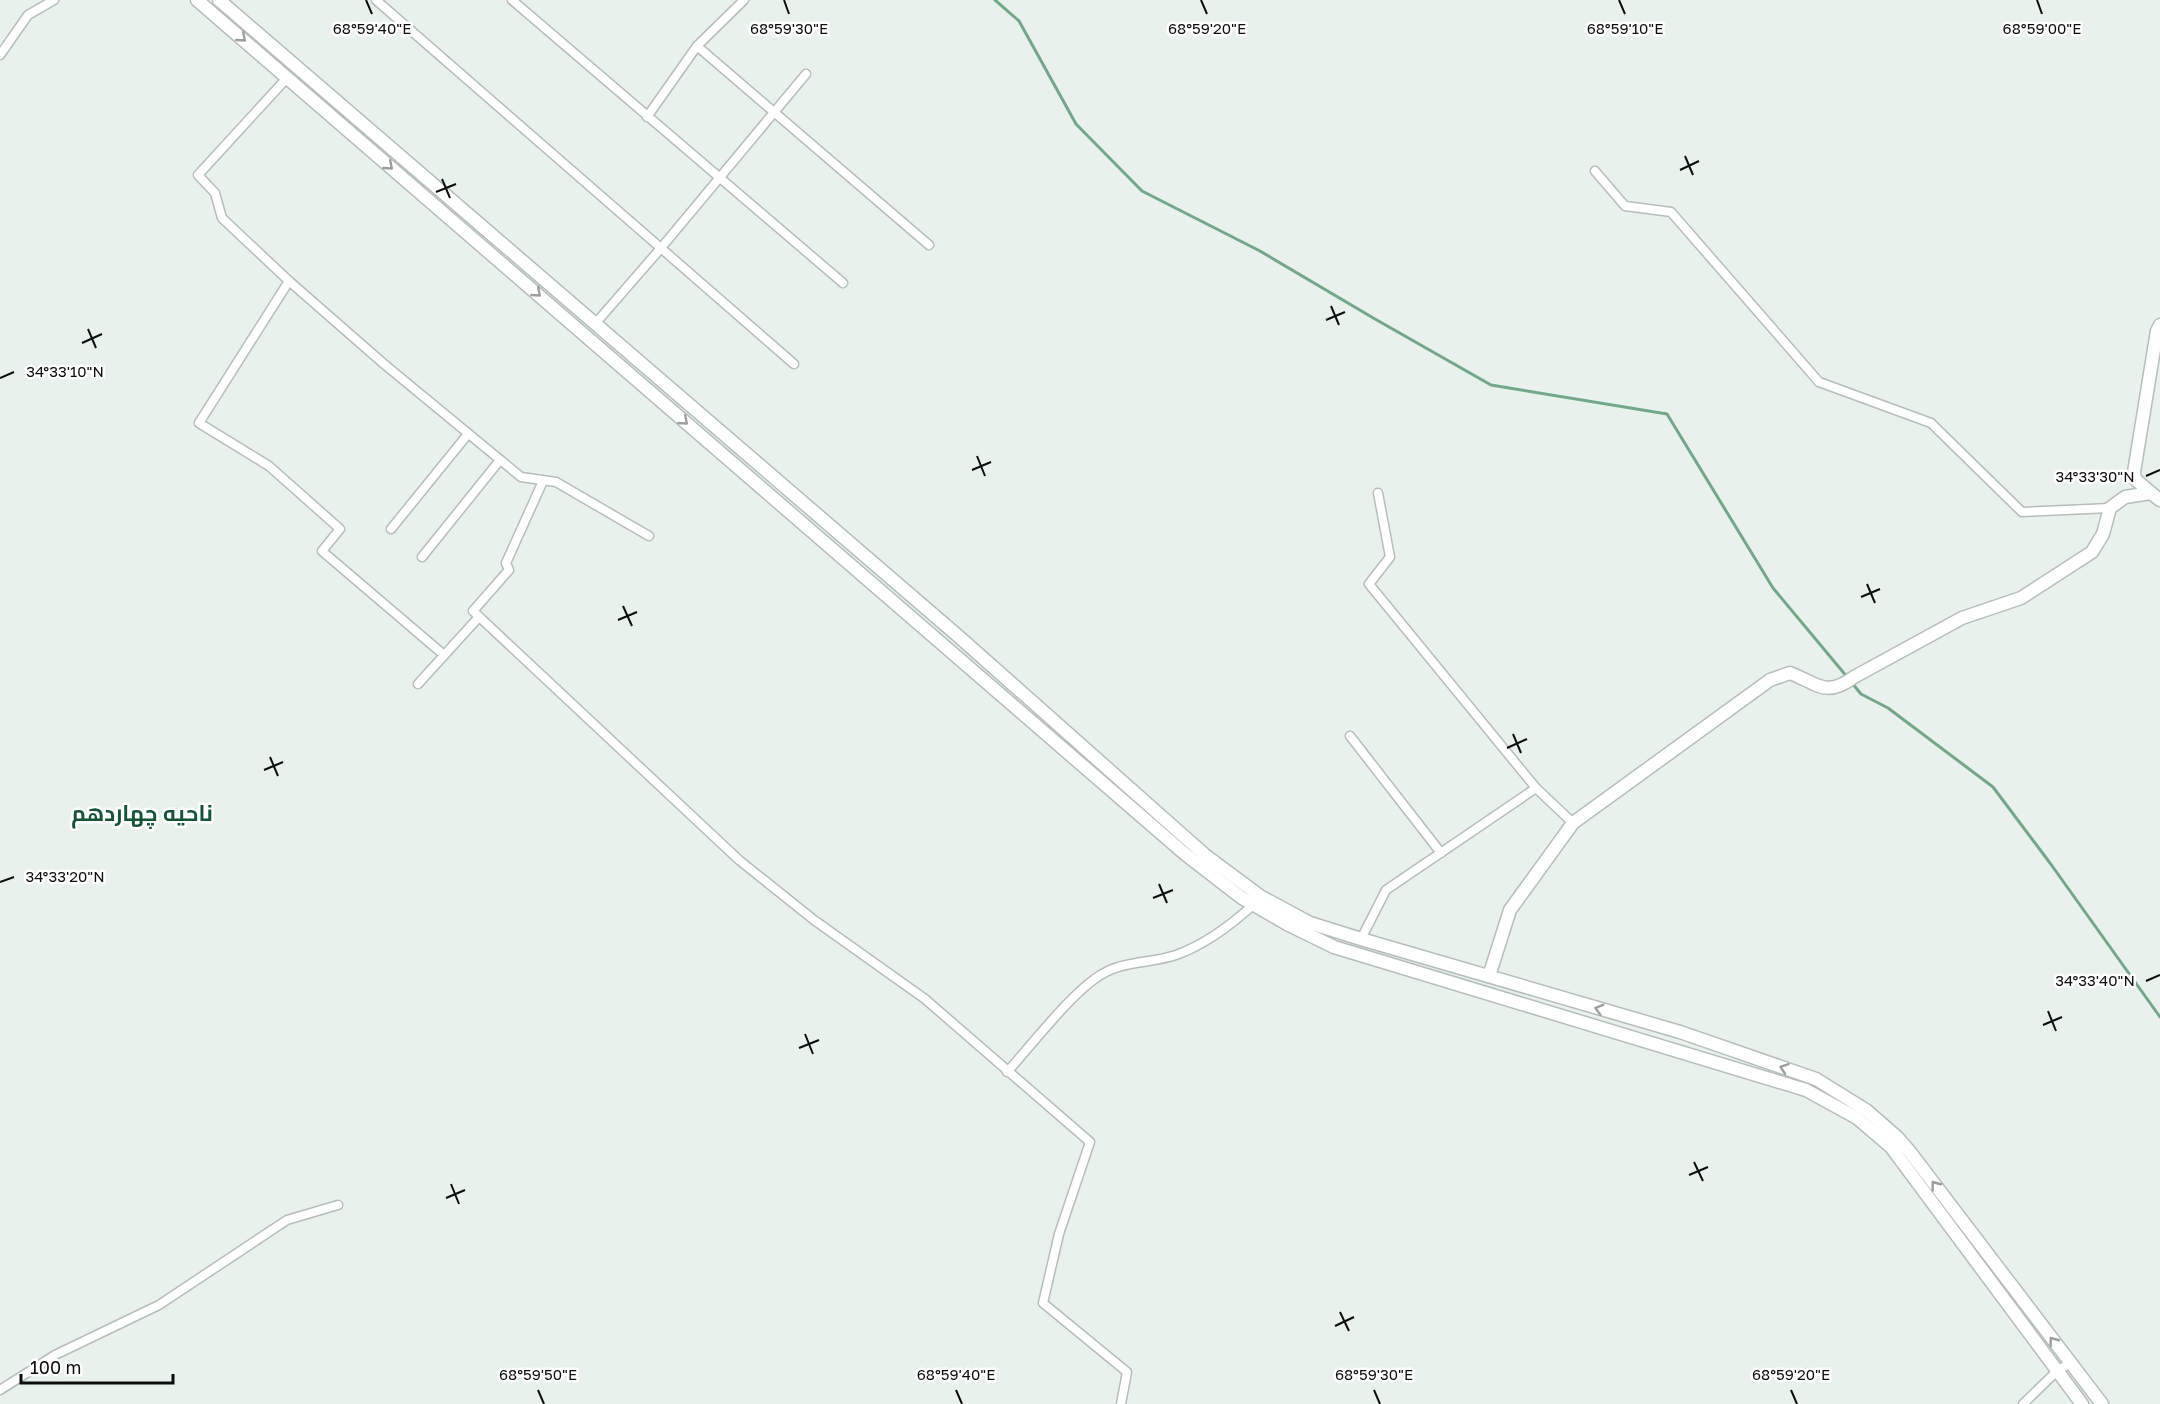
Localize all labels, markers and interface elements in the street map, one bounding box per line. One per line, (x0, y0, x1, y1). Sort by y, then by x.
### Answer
text: 68°59'40"E (333, 19, 411, 37)
text: 68°59'30"E (750, 19, 828, 37)
text: 68°59'20"E (1168, 19, 1246, 37)
text: 68°59'10"E (1587, 19, 1663, 37)
text: 68°59'00"E (2003, 19, 2081, 37)
one-way arrow (235, 31, 246, 42)
one-way arrow (382, 159, 393, 170)
one-way arrow (530, 286, 541, 297)
text: 34°33'10"N (26, 362, 104, 380)
one-way arrow (677, 414, 688, 425)
text: 34°33'30"N (2055, 467, 2135, 485)
district label: ناحیه چهاردهم (71, 799, 213, 829)
text: 34°33'20"N (25, 867, 105, 885)
text: 34°33'40"N (2055, 971, 2135, 989)
one-way arrow (1594, 1004, 1605, 1016)
one-way arrow (1780, 1063, 1790, 1076)
one-way arrow (1932, 1181, 1943, 1192)
one-way arrow (2050, 1337, 2061, 1348)
scale bar (21, 1347, 172, 1385)
text: 100 m (30, 1356, 81, 1378)
text: 68°59'50"E (499, 1365, 577, 1383)
text: 68°59'40"E (917, 1365, 995, 1383)
text: 68°59'30"E (1335, 1365, 1413, 1383)
text: 68°59'20"E (1752, 1365, 1830, 1383)

